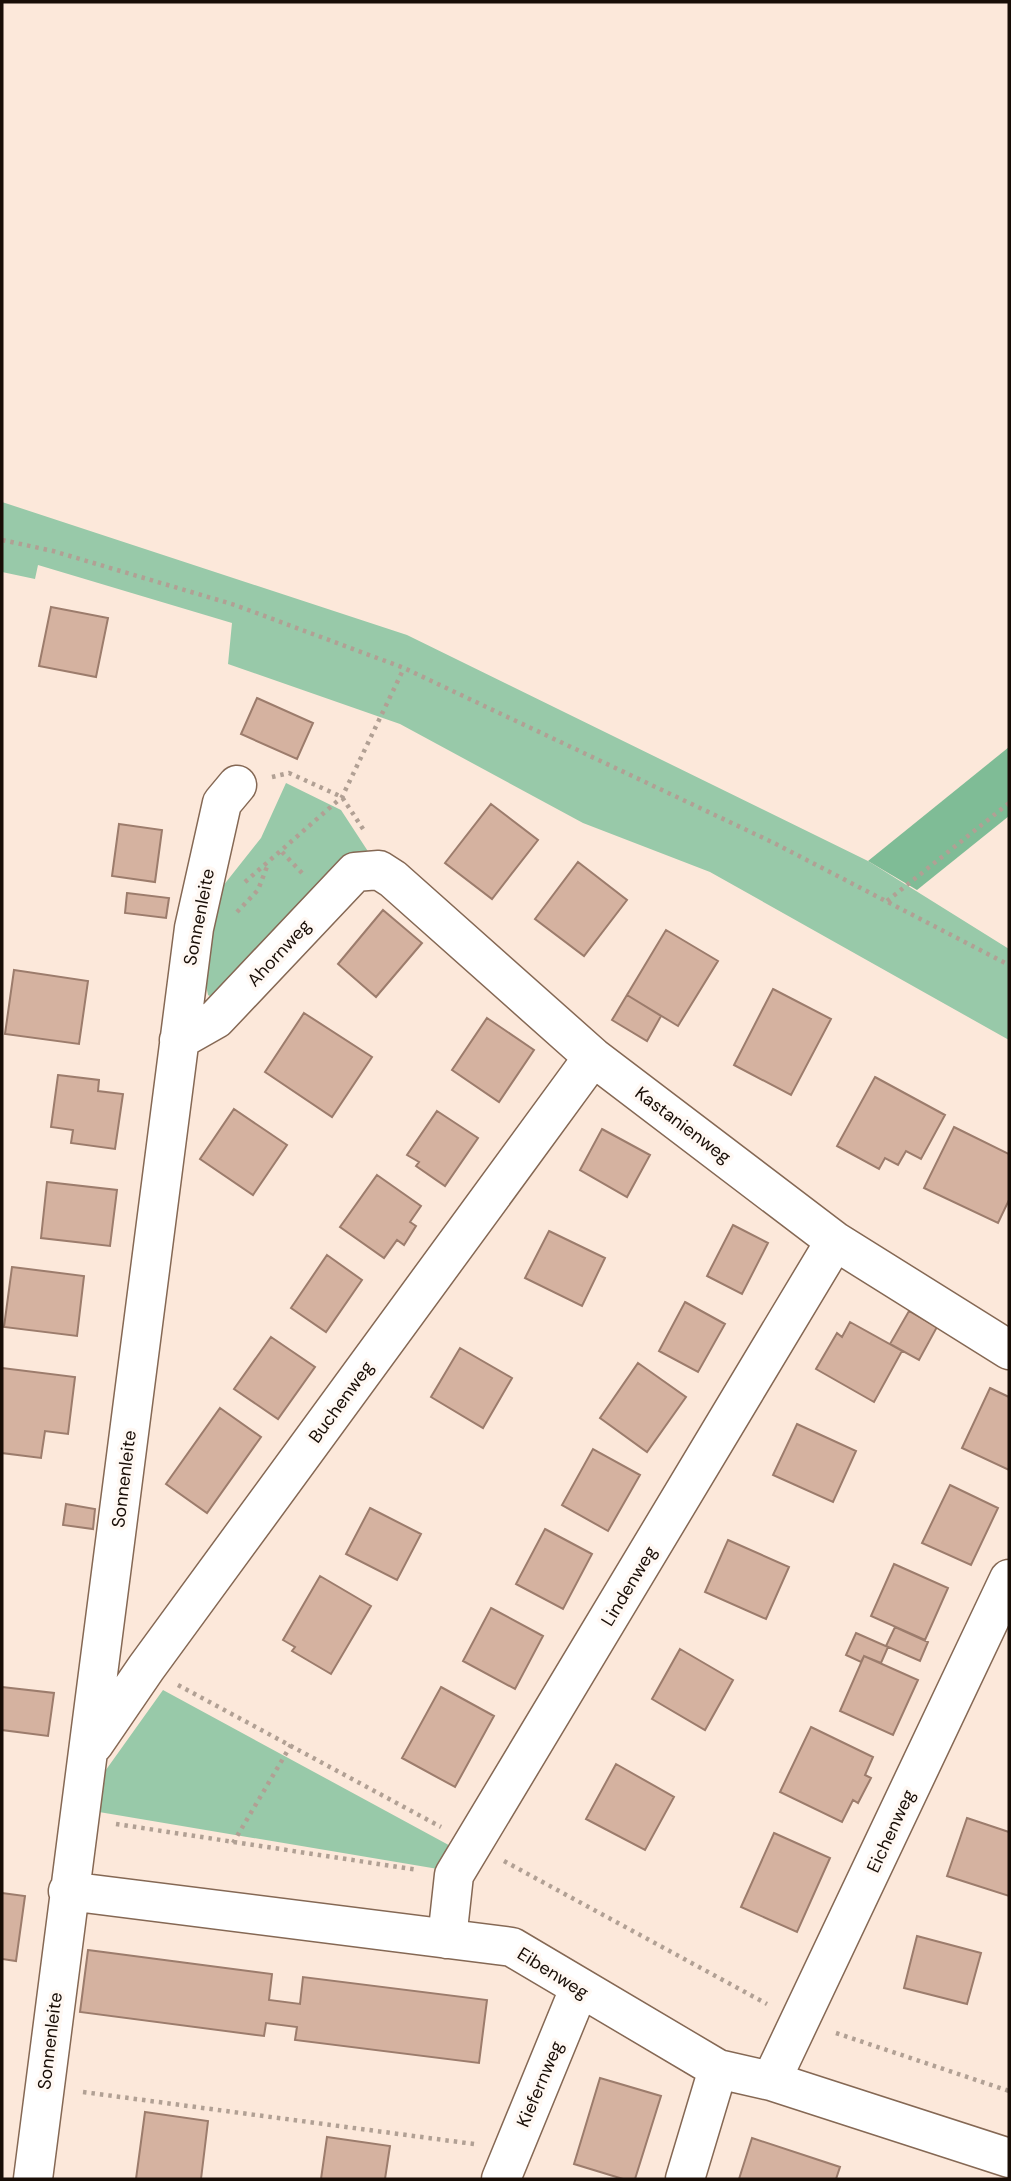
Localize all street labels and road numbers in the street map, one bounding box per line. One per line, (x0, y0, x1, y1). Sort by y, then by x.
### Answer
street label: Sonnenleite (178, 867, 220, 967)
street label: Ahornweg (242, 914, 316, 992)
street label: Kastanienweg (630, 1081, 736, 1169)
street label: Buchenweg (303, 1356, 379, 1448)
street label: Sonnenleite (106, 1429, 142, 1529)
street label: Lindenweg (596, 1541, 662, 1631)
street label: Eichenweg (861, 1785, 921, 1877)
street label: Eibenweg (513, 1942, 593, 2004)
street label: Sonnenleite (32, 1991, 68, 2091)
street label: Kiefernweg (511, 2037, 569, 2131)

